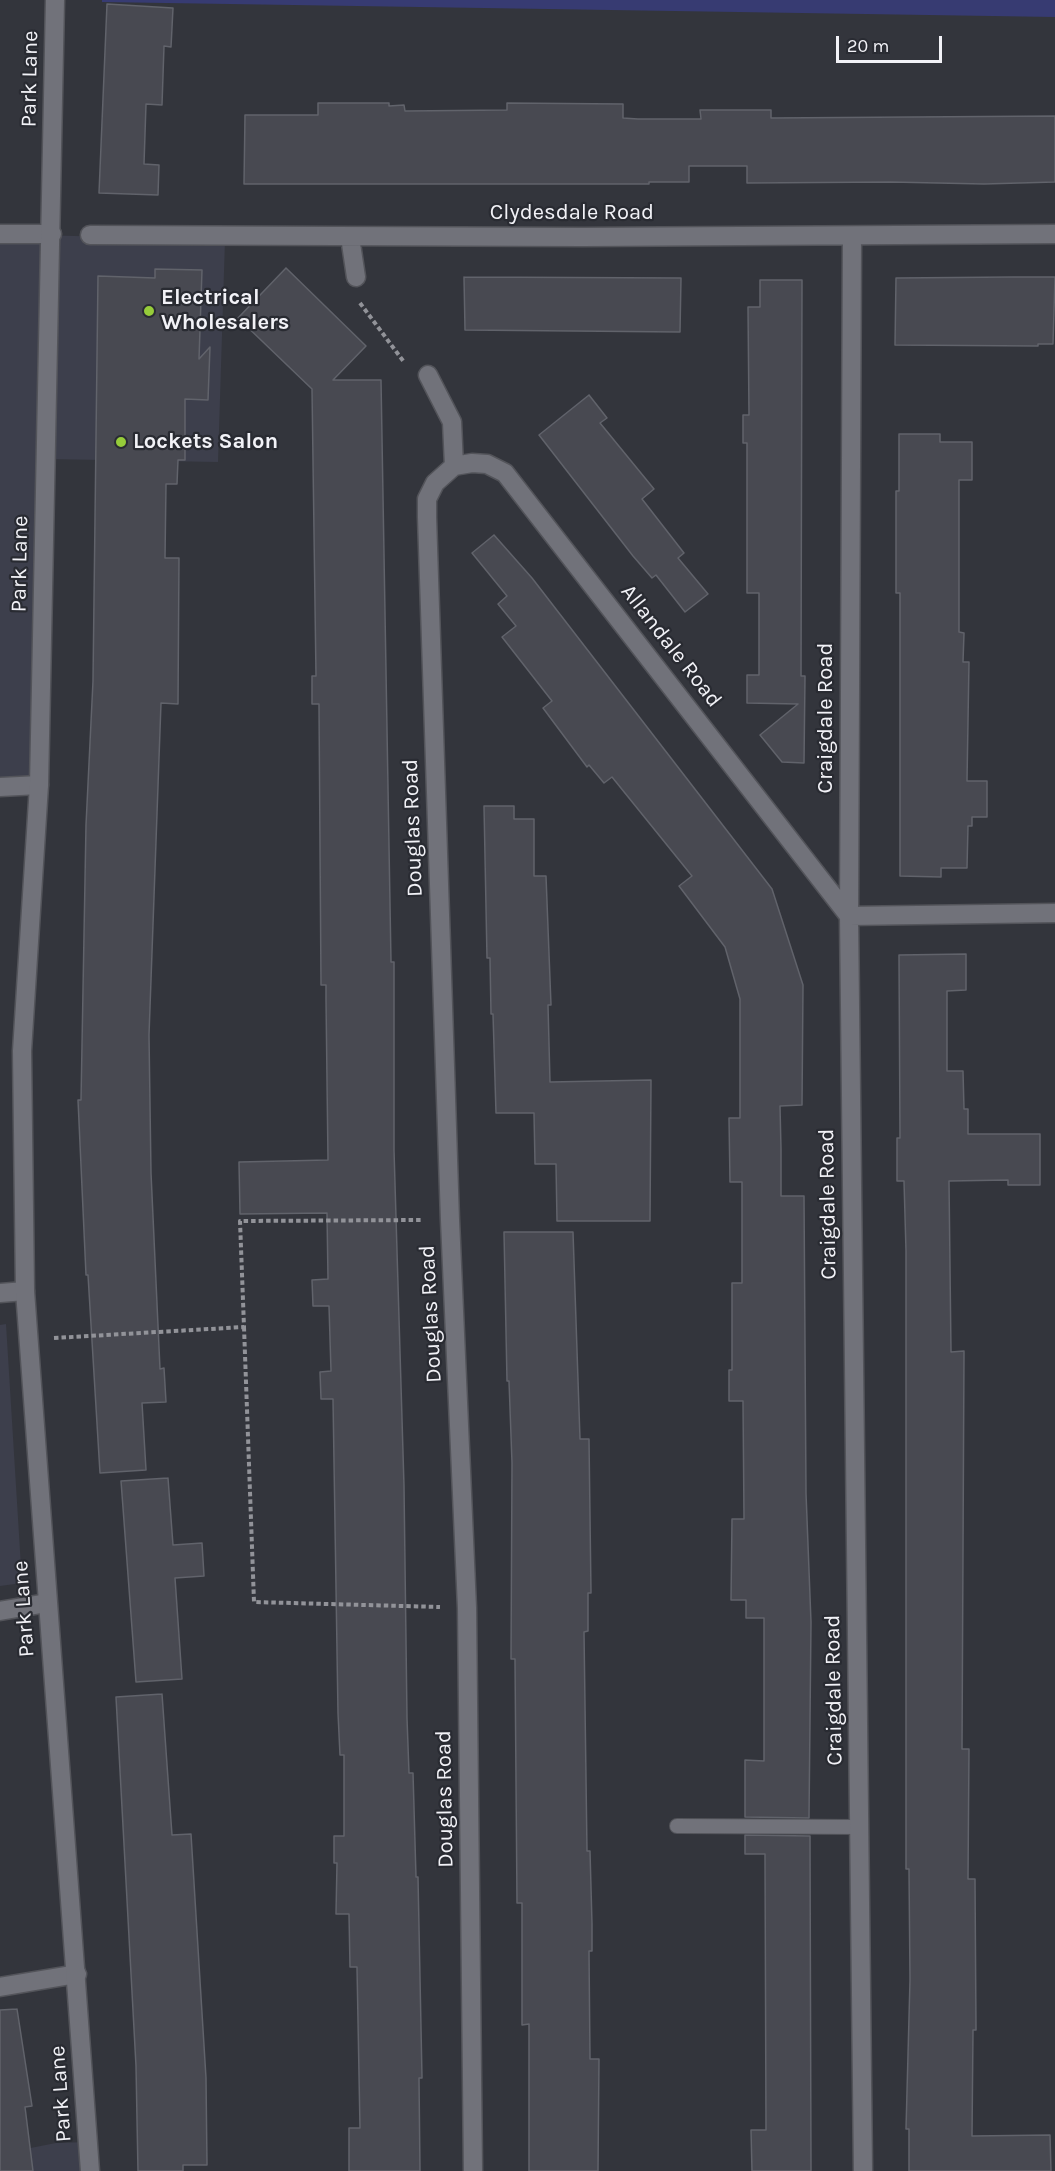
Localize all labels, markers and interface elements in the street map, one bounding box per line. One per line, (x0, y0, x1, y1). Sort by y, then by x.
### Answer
scale bar (839, 24, 946, 62)
street label: Park Lane (16, 30, 44, 128)
text: 20 m (847, 35, 889, 57)
street label: Clydesdale Road (490, 200, 654, 226)
place label: Electrical Wholesalers (161, 285, 289, 336)
marker: Electrical Wholesalers (142, 304, 156, 318)
place label: Lockets Salon (133, 429, 278, 455)
marker: Lockets Salon (114, 435, 128, 449)
street label: Park Lane (6, 515, 34, 613)
street label: Allandale Road (615, 579, 727, 713)
street label: Craigdale Road (813, 643, 839, 793)
street label: Douglas Road (397, 759, 429, 897)
street label: Craigdale Road (813, 1128, 843, 1280)
street label: Douglas Road (414, 1244, 448, 1384)
street label: Park Lane (7, 1560, 41, 1658)
street label: Craigdale Road (819, 1614, 849, 1766)
street label: Douglas Road (431, 1730, 459, 1868)
street label: Park Lane (44, 2045, 78, 2143)

